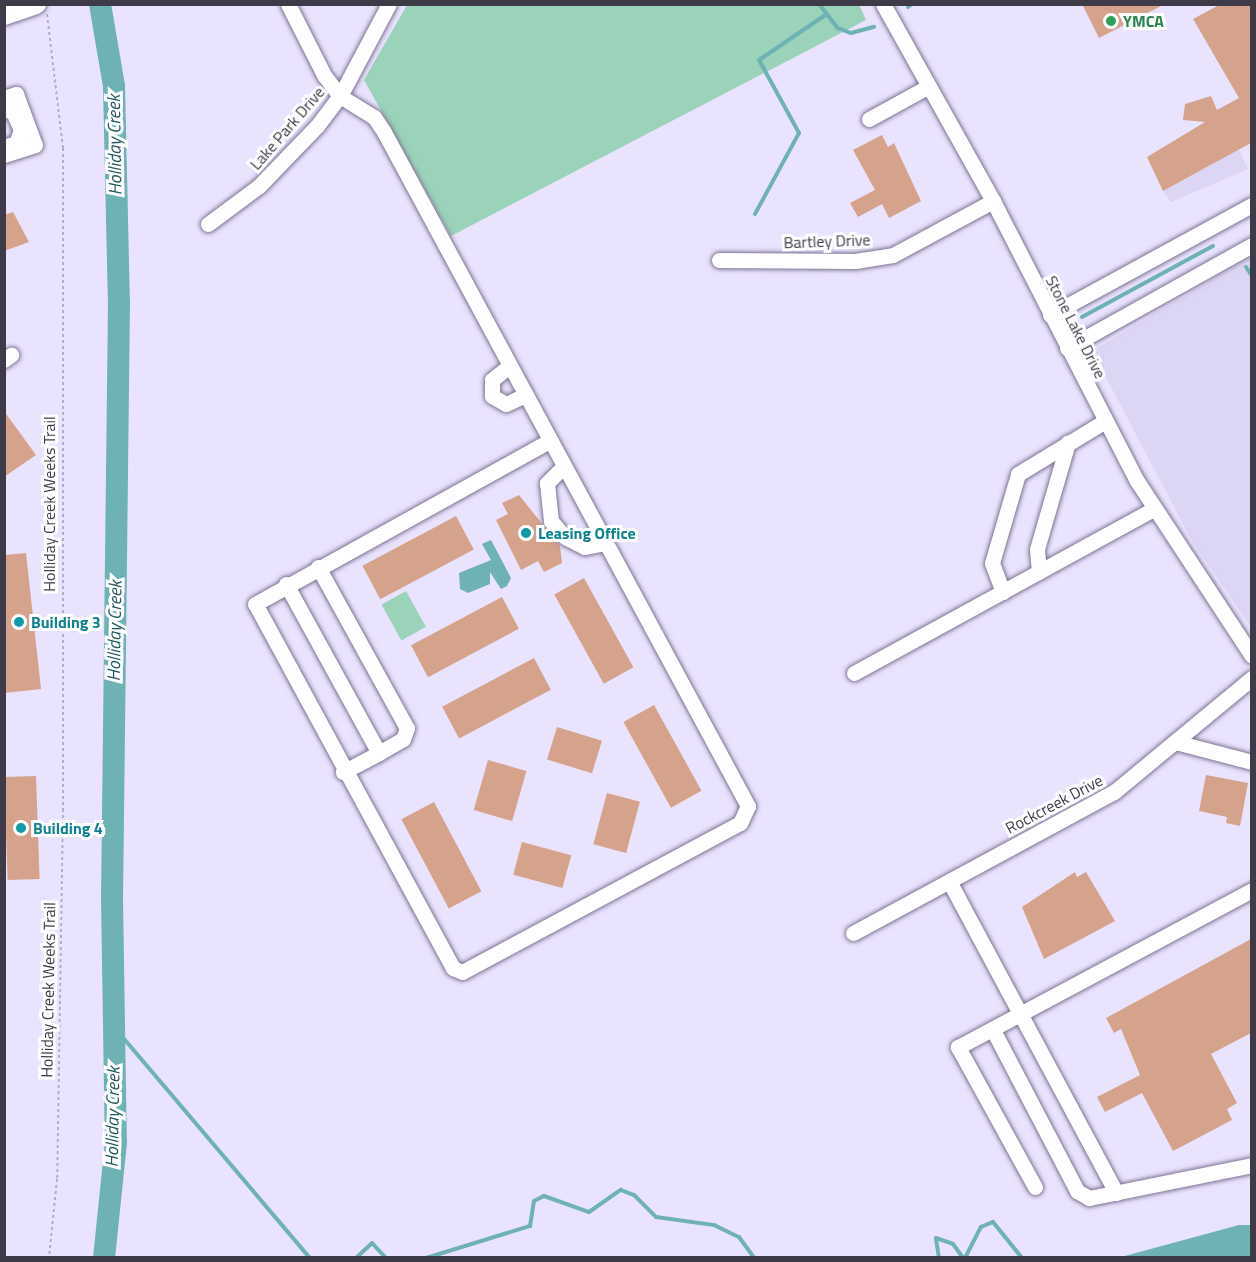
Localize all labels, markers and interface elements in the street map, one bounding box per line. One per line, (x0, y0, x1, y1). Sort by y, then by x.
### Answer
place label: YMCA (1123, 11, 1164, 31)
marker: YMCA (1104, 14, 1118, 28)
street label: Lake Park Drive (246, 83, 328, 173)
water label: Holliday Creek (103, 94, 127, 196)
street label: Bartley Drive (783, 230, 871, 252)
street label: Stone Lake Drive (1042, 273, 1110, 381)
street label: Holliday Creek Weeks Trail (39, 416, 59, 592)
place label: Leasing Office (538, 523, 636, 543)
marker: Leasing Office (519, 526, 533, 540)
water label: Holliday Creek (103, 580, 127, 682)
place label: Building 3 (31, 612, 101, 632)
marker: Building 3 (12, 615, 26, 629)
street label: Rockcreek Drive (1002, 770, 1106, 838)
place label: Building 4 (33, 818, 103, 838)
marker: Building 4 (14, 821, 28, 835)
street label: Holliday Creek Weeks Trail (37, 902, 59, 1078)
water label: Holliday Creek (101, 1066, 125, 1168)

